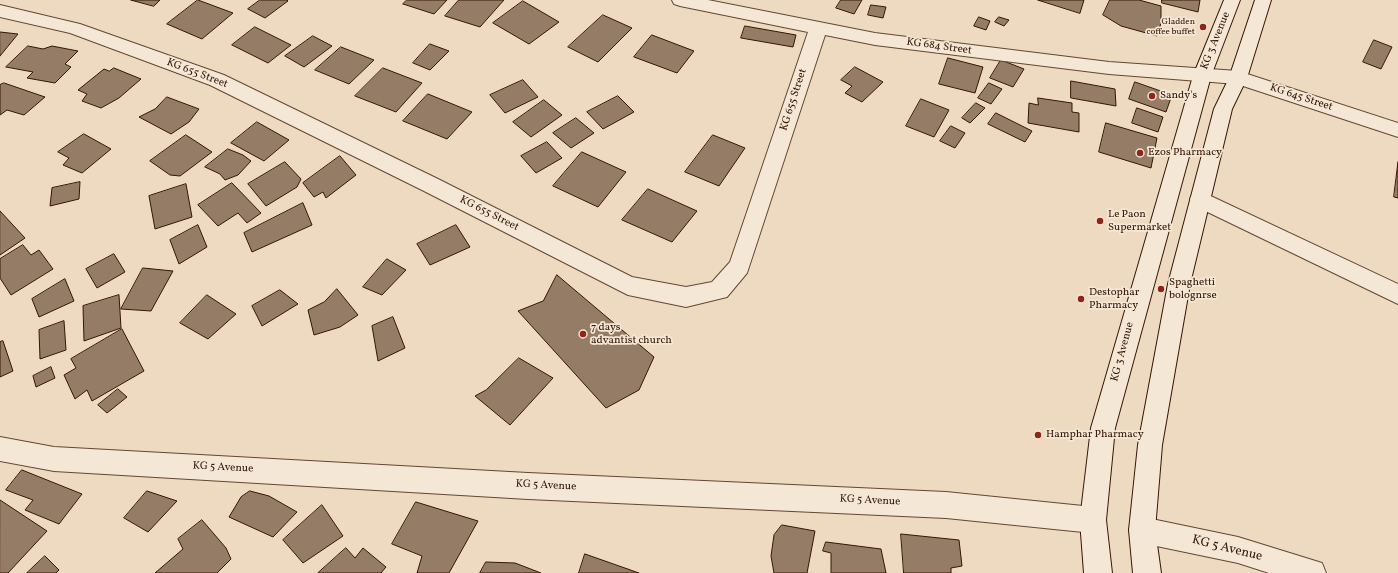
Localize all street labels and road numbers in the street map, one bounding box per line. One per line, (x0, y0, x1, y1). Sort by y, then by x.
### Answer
street label: KG 3 Avenue (1198, 10, 1234, 72)
street label: KG 684 Street (906, 36, 972, 58)
street label: KG 655 Street (165, 56, 229, 92)
street label: KG 655 Street (778, 67, 810, 133)
street label: KG 645 Street (1268, 82, 1334, 114)
street label: KG 655 Street (457, 193, 521, 235)
street label: KG 3 Avenue (1109, 321, 1137, 383)
street label: KG 5 Avenue (192, 460, 254, 476)
street label: KG 5 Avenue (515, 478, 577, 494)
street label: KG 5 Avenue (839, 493, 901, 509)
street label: KG 5 Avenue (1190, 533, 1264, 565)

